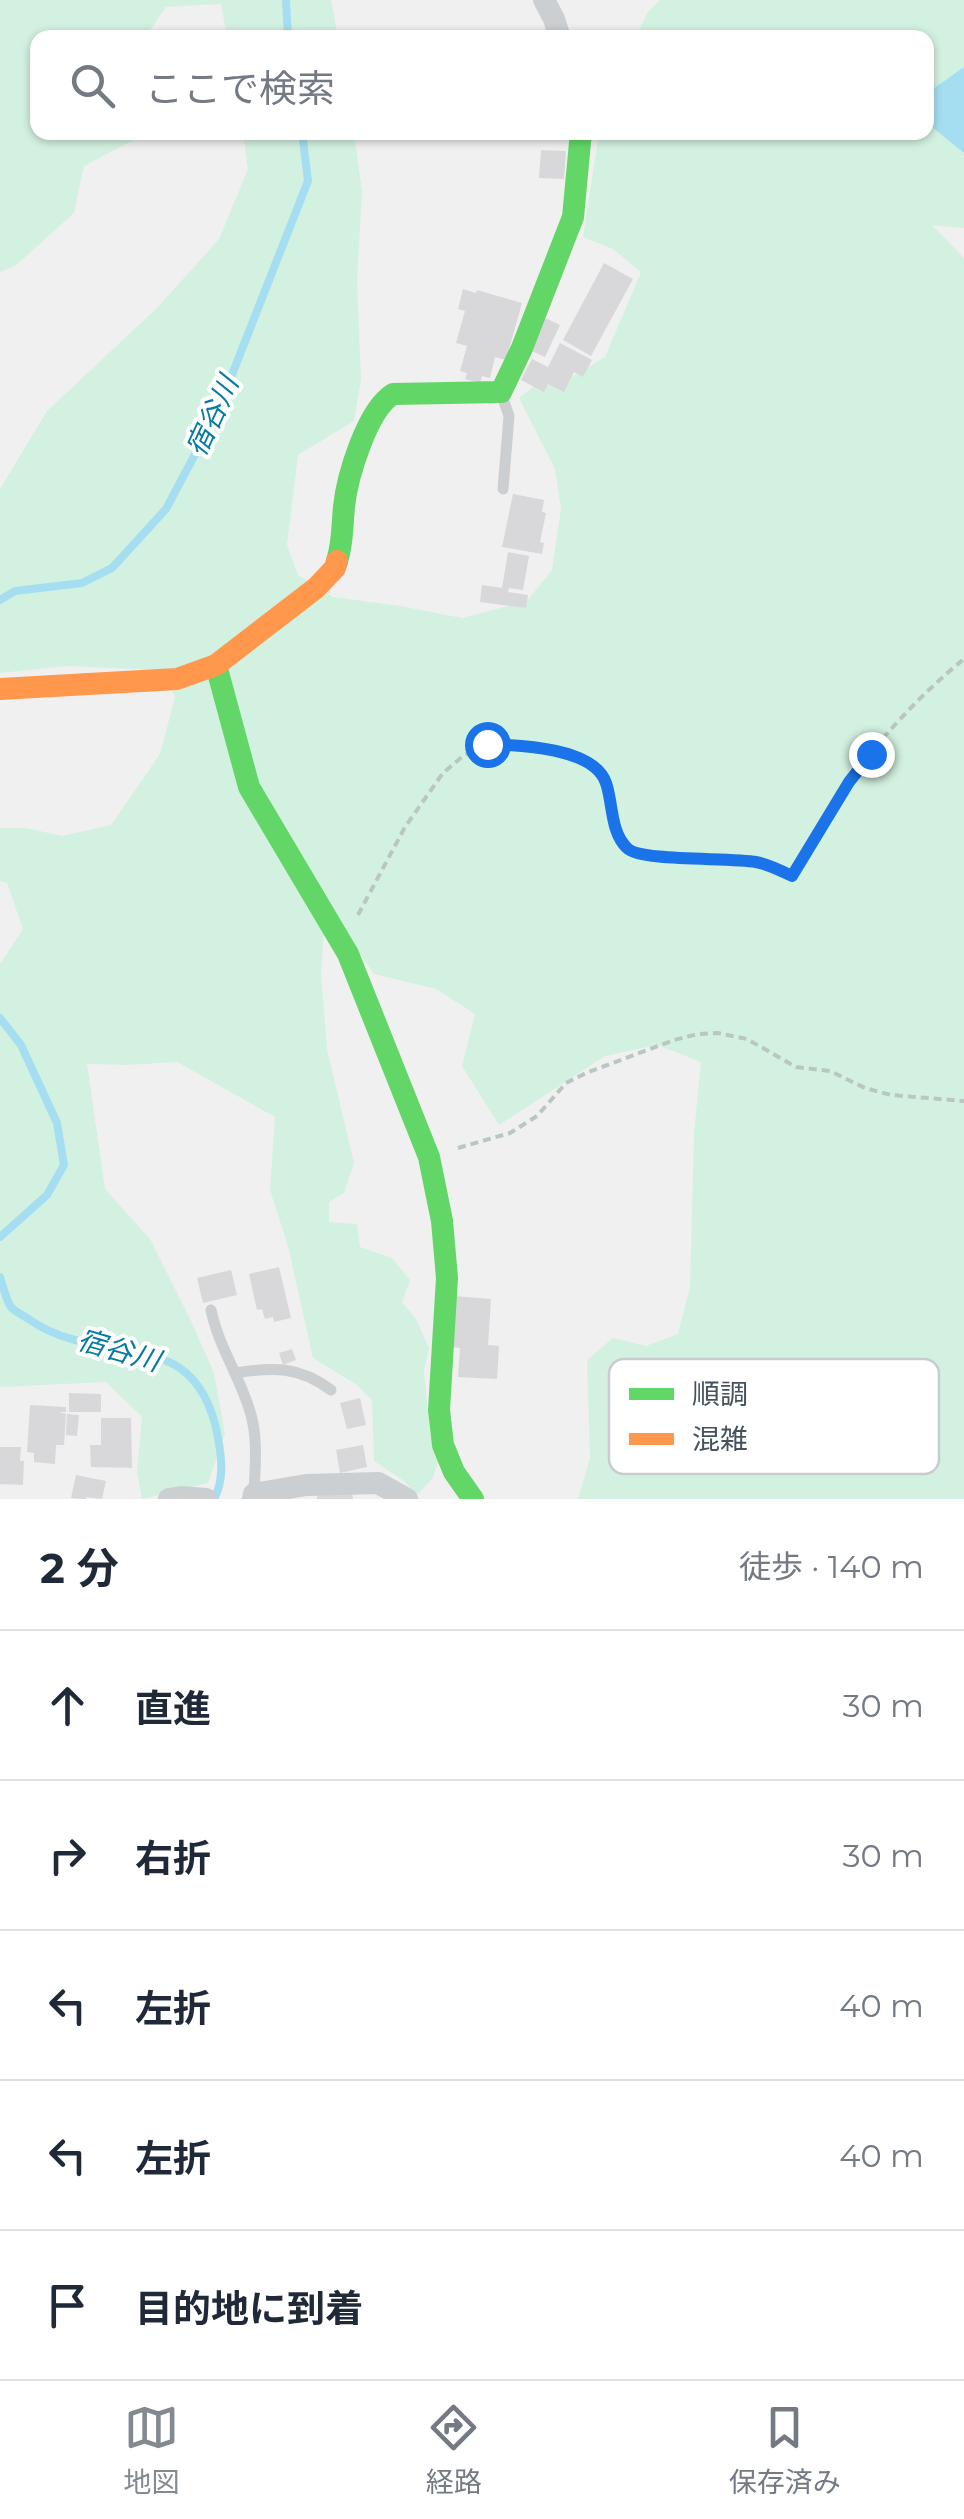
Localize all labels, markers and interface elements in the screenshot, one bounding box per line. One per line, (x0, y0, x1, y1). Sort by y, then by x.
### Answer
search box (30, 30, 934, 140)
icon: search (65, 58, 120, 113)
text: ここで検索 (145, 65, 335, 112)
water label: 宿谷川 (179, 368, 246, 461)
route start (465, 722, 511, 768)
route end (849, 732, 895, 778)
water label: 宿谷川 (74, 1322, 167, 1379)
legend (609, 1359, 939, 1474)
text: 順調 (692, 1377, 748, 1411)
text: 混雑 (692, 1422, 748, 1456)
text: 2 分 (40, 1542, 119, 1594)
text: 徒歩 · 140 m (739, 1547, 924, 1586)
icon: ahead (40, 1678, 95, 1733)
text: 直進 (135, 1685, 211, 1732)
text: 30 m (842, 1686, 924, 1725)
icon: right (40, 1828, 95, 1883)
text: 右折 (135, 1835, 211, 1882)
text: 30 m (842, 1836, 924, 1875)
icon: left (40, 1978, 95, 2033)
text: 左折 (135, 1985, 211, 2032)
text: 40 m (839, 1986, 924, 2025)
icon: left (40, 2128, 95, 2183)
text: 左折 (135, 2135, 211, 2182)
text: 40 m (839, 2136, 924, 2175)
icon: arrive (40, 2278, 95, 2333)
text: 目的地に到着 (135, 2285, 363, 2332)
tab: 地図 (123, 2400, 179, 2500)
tab: 経路 (426, 2400, 482, 2500)
tab: 保存済み (729, 2400, 841, 2500)

